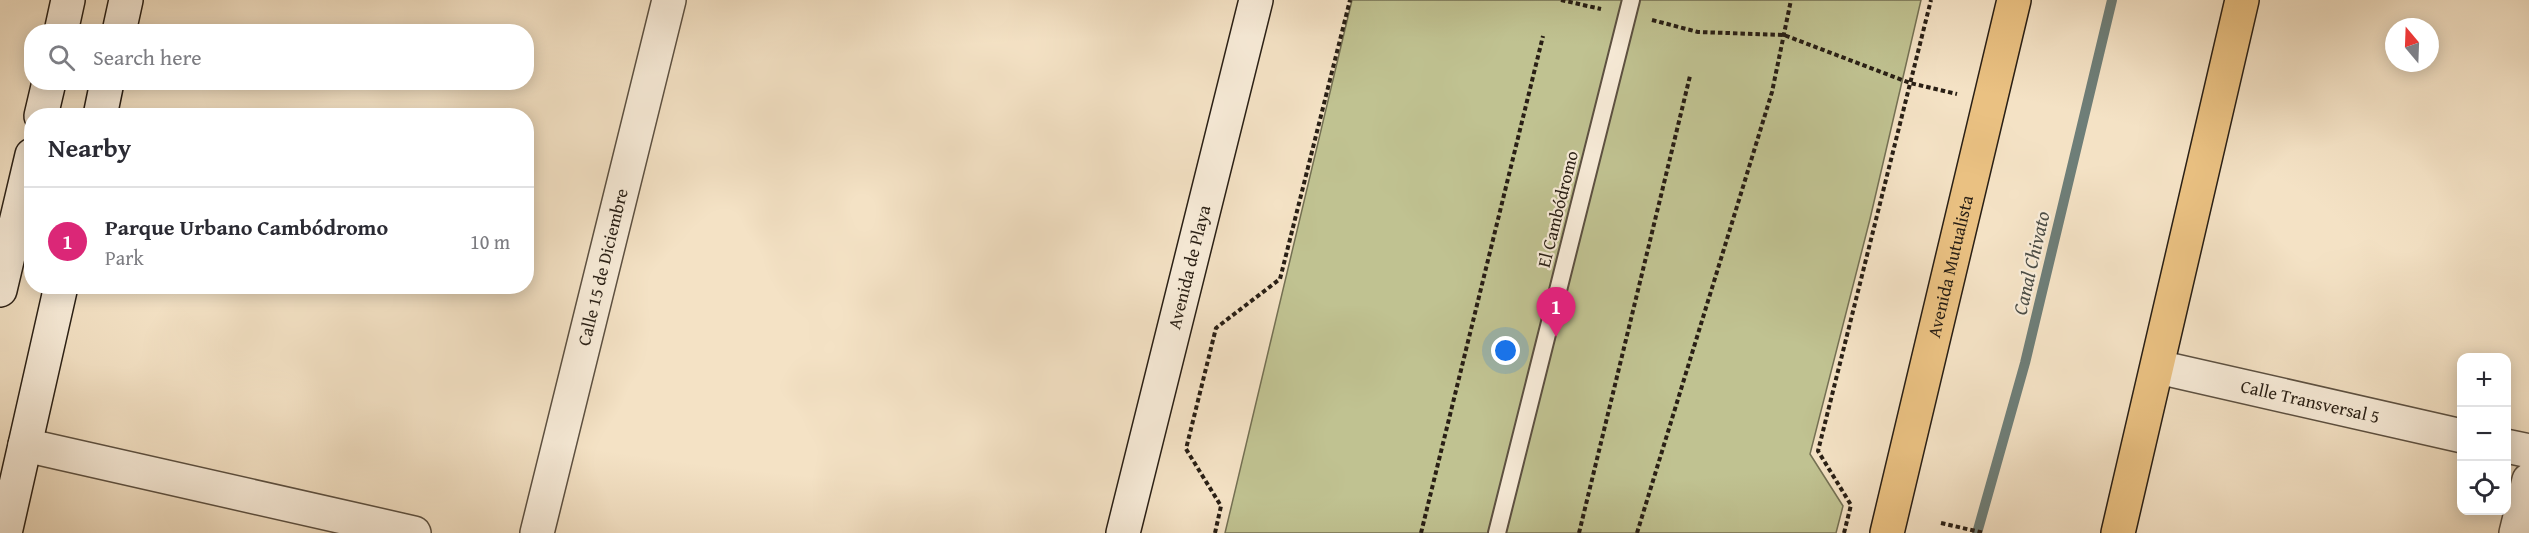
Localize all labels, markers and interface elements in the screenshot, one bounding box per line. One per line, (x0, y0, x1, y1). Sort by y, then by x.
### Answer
north arrow (2385, 18, 2439, 72)
search box (24, 24, 534, 90)
icon: search (45, 41, 78, 74)
text: Search here (93, 41, 202, 73)
text: Nearby (48, 128, 131, 167)
street label: El Cambódromo (1530, 148, 1585, 270)
street label: Calle 15 de Diciembre (570, 185, 635, 348)
street label: Avenida Mutualista (1920, 192, 1980, 340)
street label: Avenida de Playa (1160, 202, 1217, 332)
water label: Canal Chivato (2005, 208, 2057, 318)
text: Parque Urbano Cambódromo (105, 211, 388, 243)
text: 1 (62, 227, 73, 256)
text: 10 m (470, 227, 510, 256)
text: Park (105, 243, 144, 272)
pin: 1 (1536, 288, 1576, 337)
your location (1491, 336, 1520, 365)
map controls (2457, 353, 2511, 515)
button: + (2457, 353, 2511, 407)
street label: Calle Transversal 5 (2238, 372, 2382, 430)
button: − (2457, 407, 2511, 461)
button: locate (2457, 461, 2511, 515)

